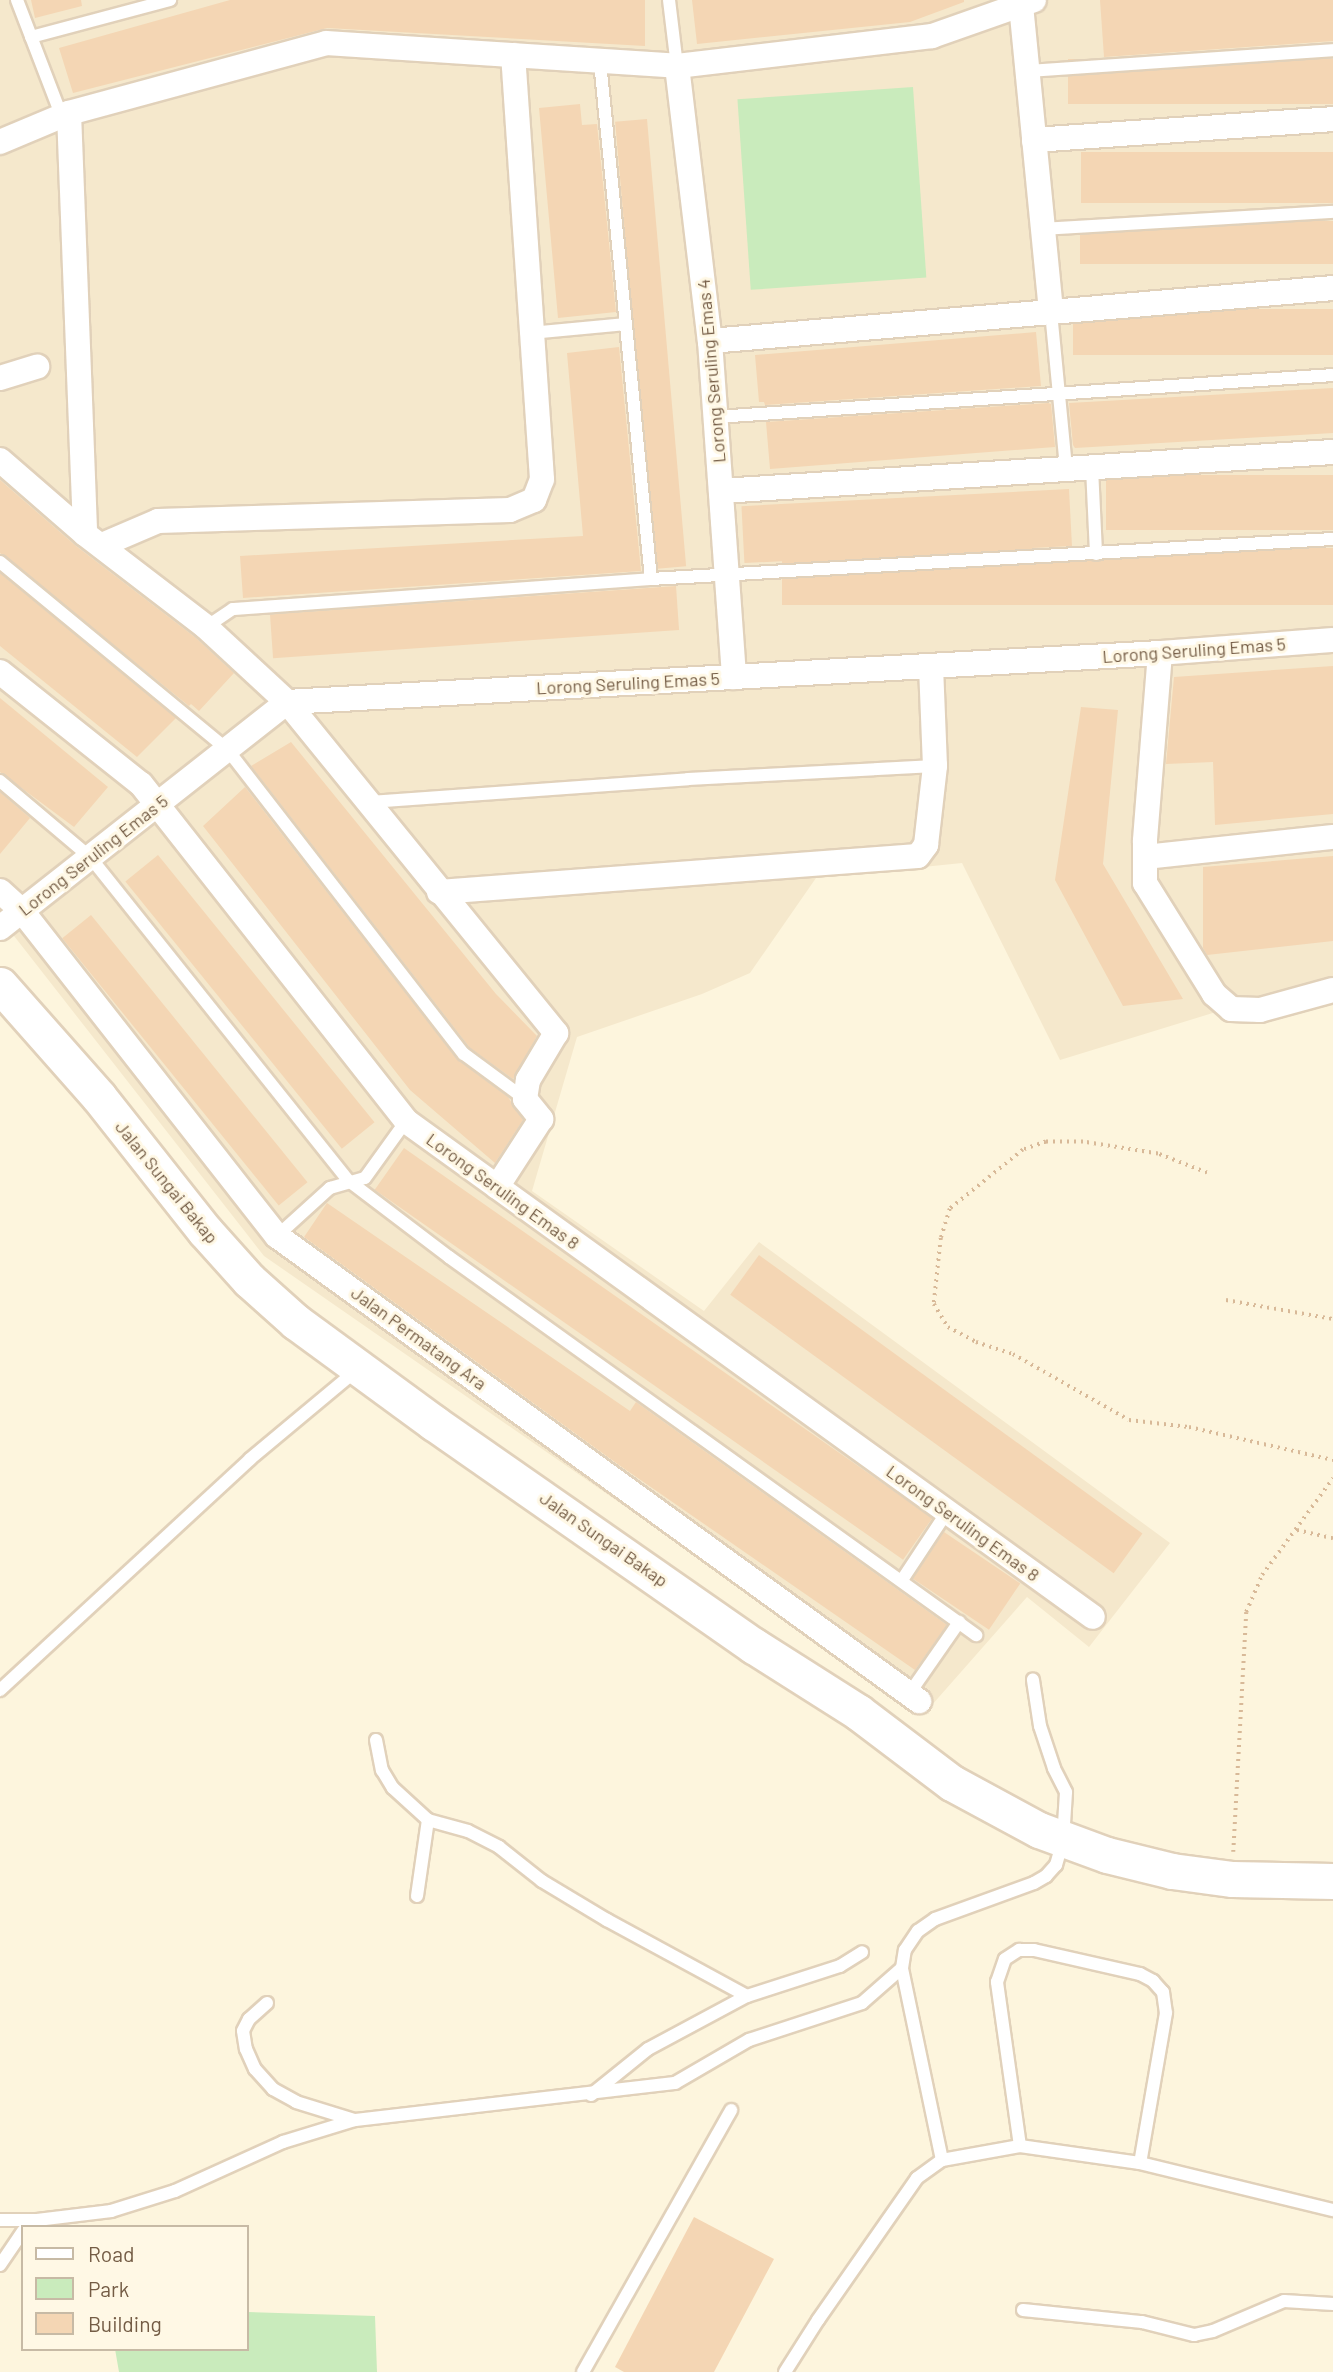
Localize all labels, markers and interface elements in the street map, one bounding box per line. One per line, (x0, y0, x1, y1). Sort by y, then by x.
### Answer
street label: Lorong Seruling Emas 4 (692, 278, 730, 464)
street label: Lorong Seruling Emas 5 (1102, 633, 1286, 667)
street label: Lorong Seruling Emas 5 (536, 667, 720, 699)
street label: Lorong Seruling Emas 5 (14, 790, 172, 920)
street label: Jalan Sungai Bakap (111, 1116, 223, 1248)
street label: Lorong Seruling Emas 8 (422, 1128, 584, 1254)
street label: Jalan Permatang Ara (347, 1282, 491, 1394)
street label: Lorong Seruling Emas 8 (882, 1460, 1044, 1586)
street label: Jalan Sungai Bakap (536, 1487, 672, 1591)
legend (21, 2225, 248, 2351)
text: Road (88, 2241, 134, 2266)
text: Park (88, 2276, 129, 2301)
text: Building (88, 2311, 162, 2336)

